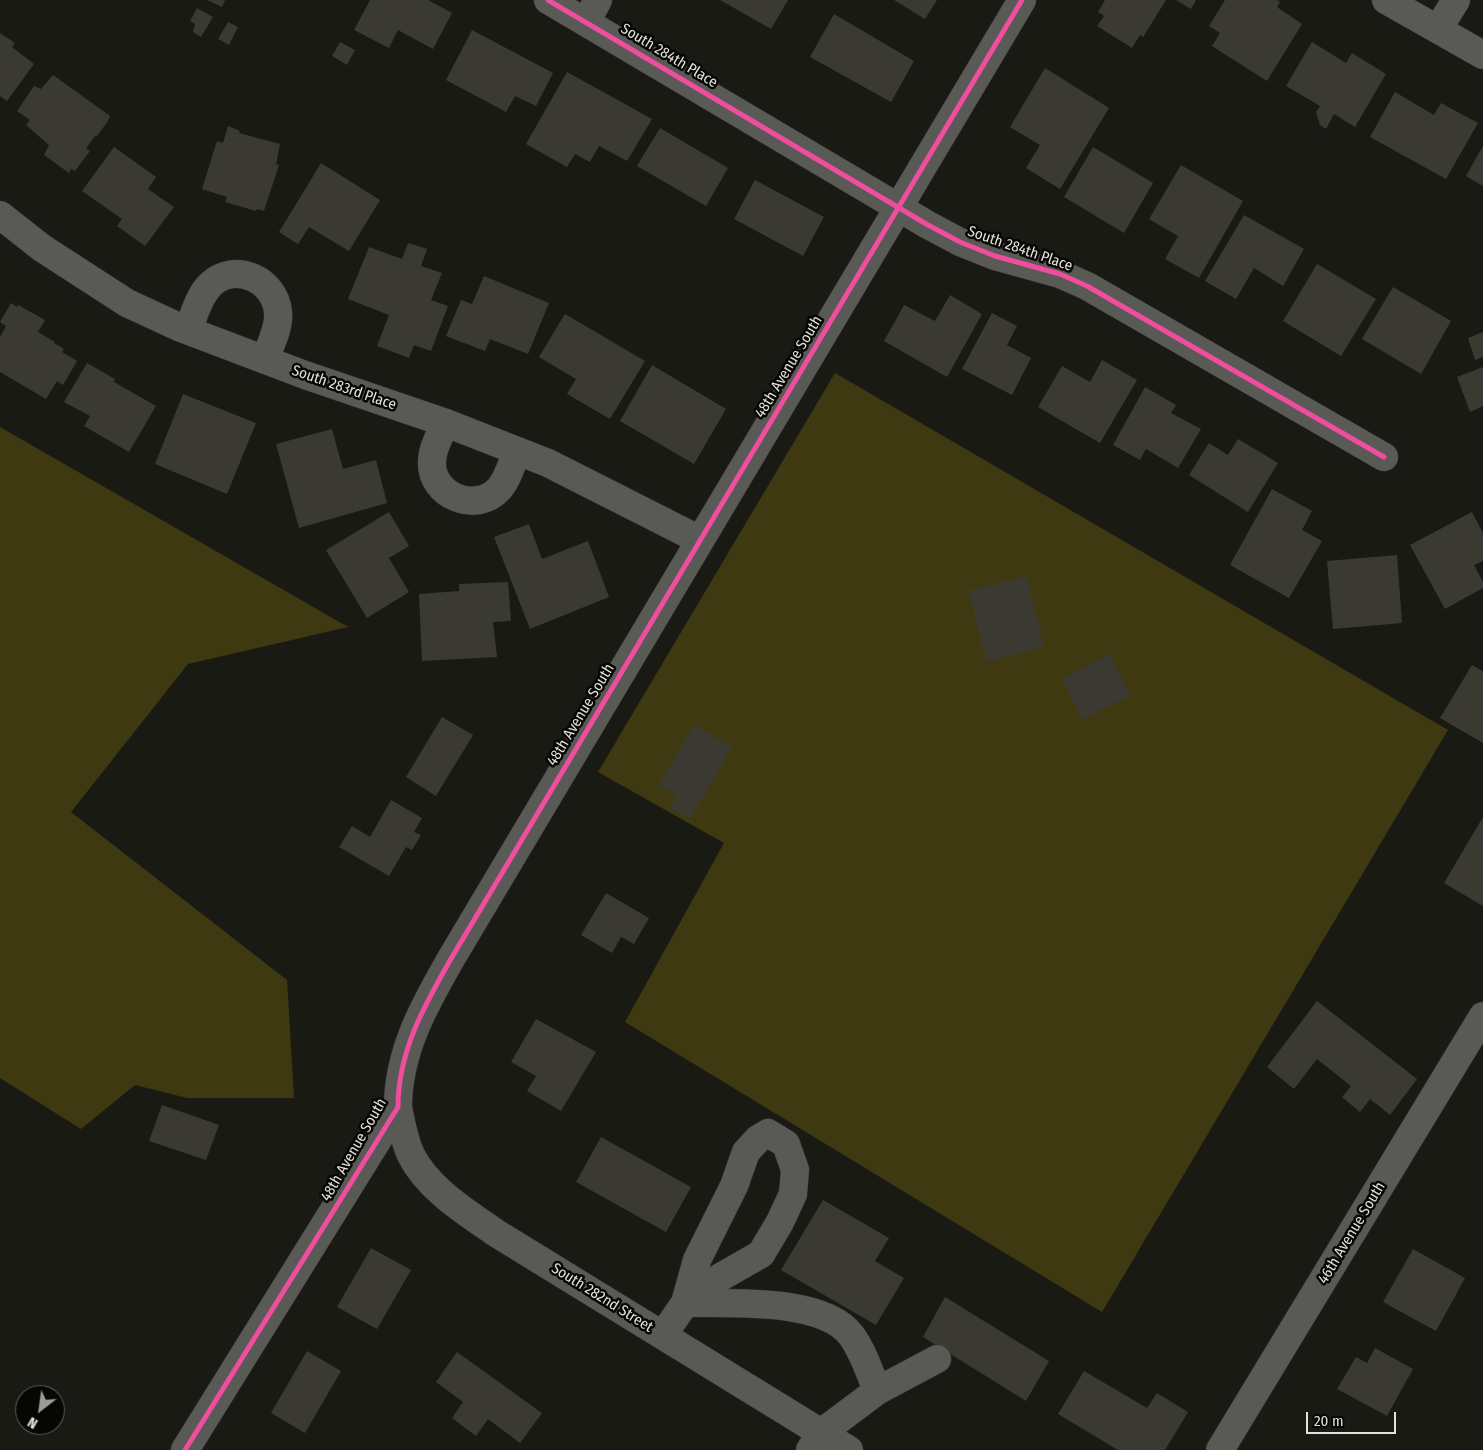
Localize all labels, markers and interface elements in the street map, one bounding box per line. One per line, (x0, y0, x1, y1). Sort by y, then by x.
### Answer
street label: South 284th Place (617, 20, 721, 92)
street label: South 284th Place (965, 223, 1075, 275)
street label: 48th Avenue South (751, 313, 827, 421)
street label: South 283rd Place (289, 362, 399, 414)
street label: 48th Avenue South (543, 661, 619, 769)
street label: 48th Avenue South (317, 1095, 391, 1205)
street label: 46th Avenue South (1315, 1179, 1389, 1287)
street label: South 282nd Street (548, 1260, 656, 1336)
north arrow (15, 1385, 65, 1435)
scale bar (1308, 1402, 1398, 1434)
text: 20 m (1314, 1412, 1344, 1430)
text: N (25, 1413, 41, 1432)

